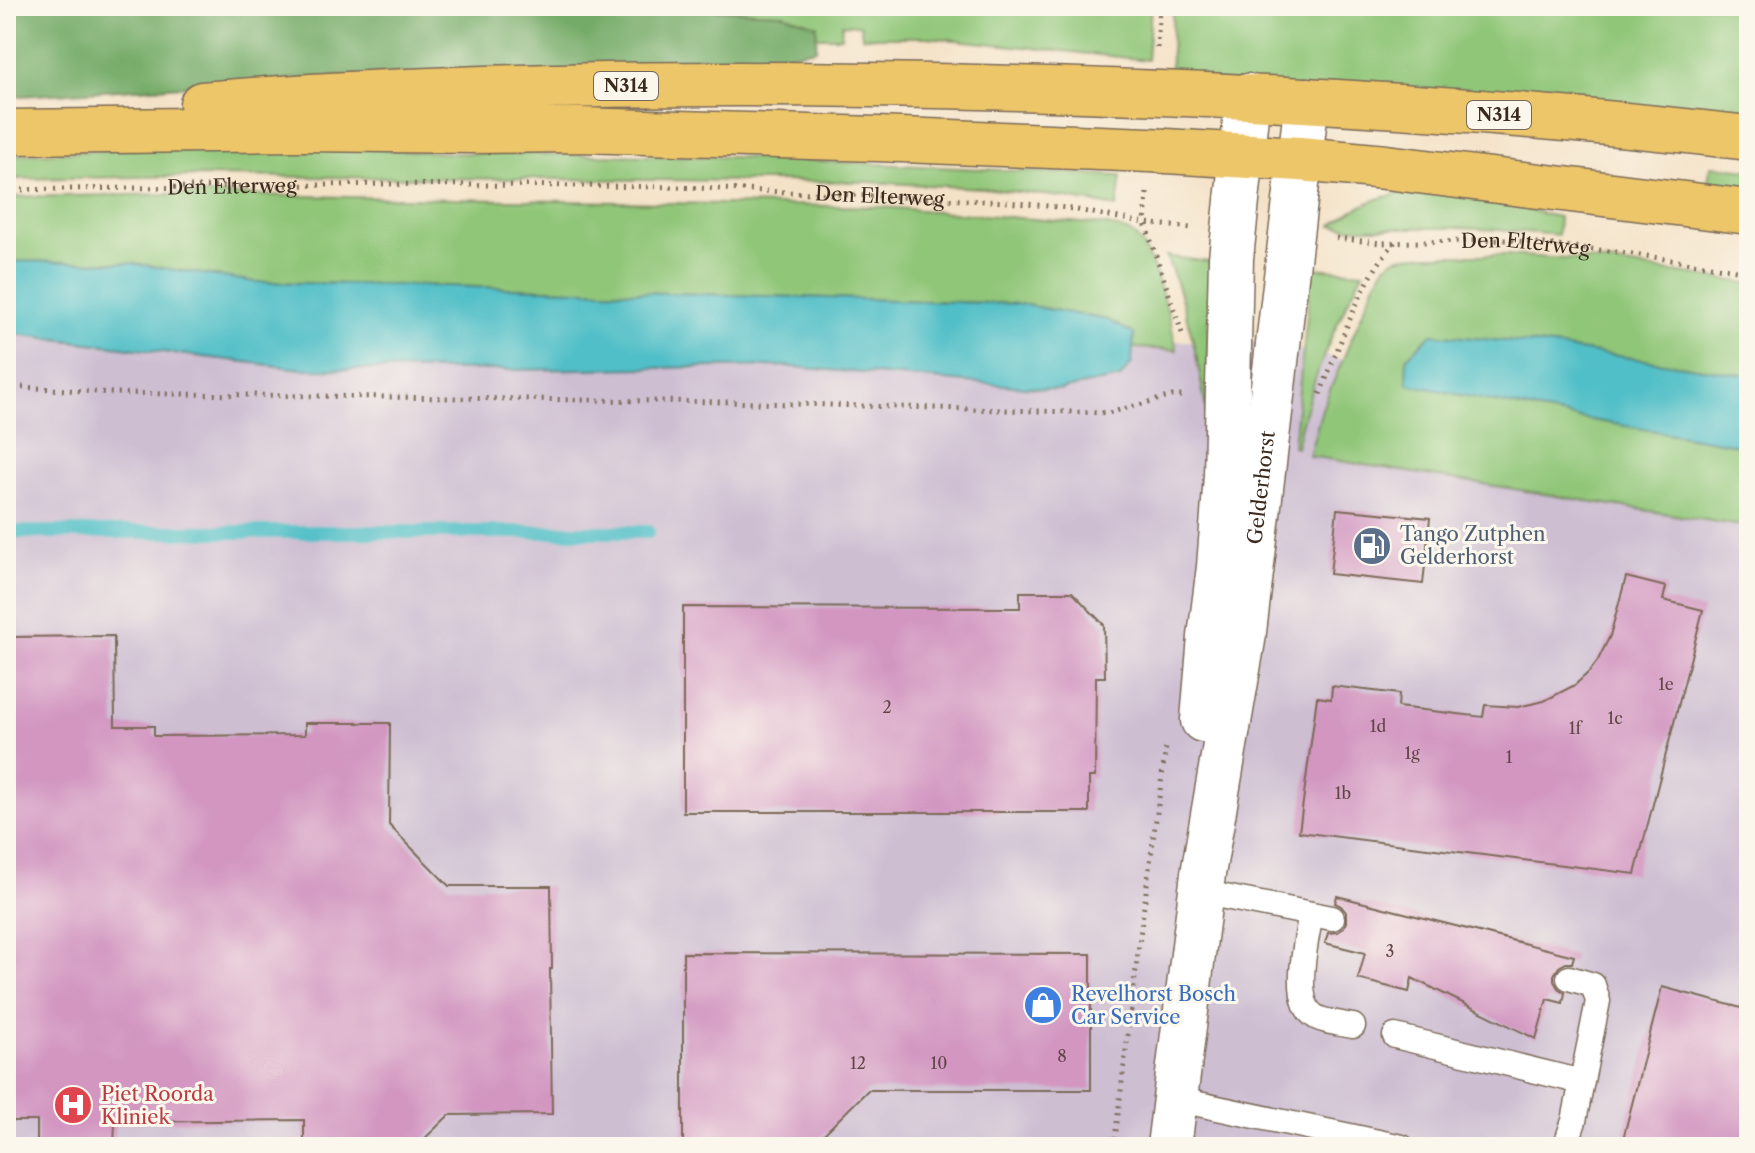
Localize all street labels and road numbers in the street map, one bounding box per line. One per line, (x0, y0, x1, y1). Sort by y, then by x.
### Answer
road number: N314 (594, 72, 658, 100)
road number: N314 (1467, 101, 1531, 129)
street label: Den Elterweg (167, 173, 297, 199)
street label: Den Elterweg (814, 181, 945, 211)
street label: Den Elterweg (1461, 228, 1592, 261)
street label: Gelderhorst (1242, 430, 1280, 546)

